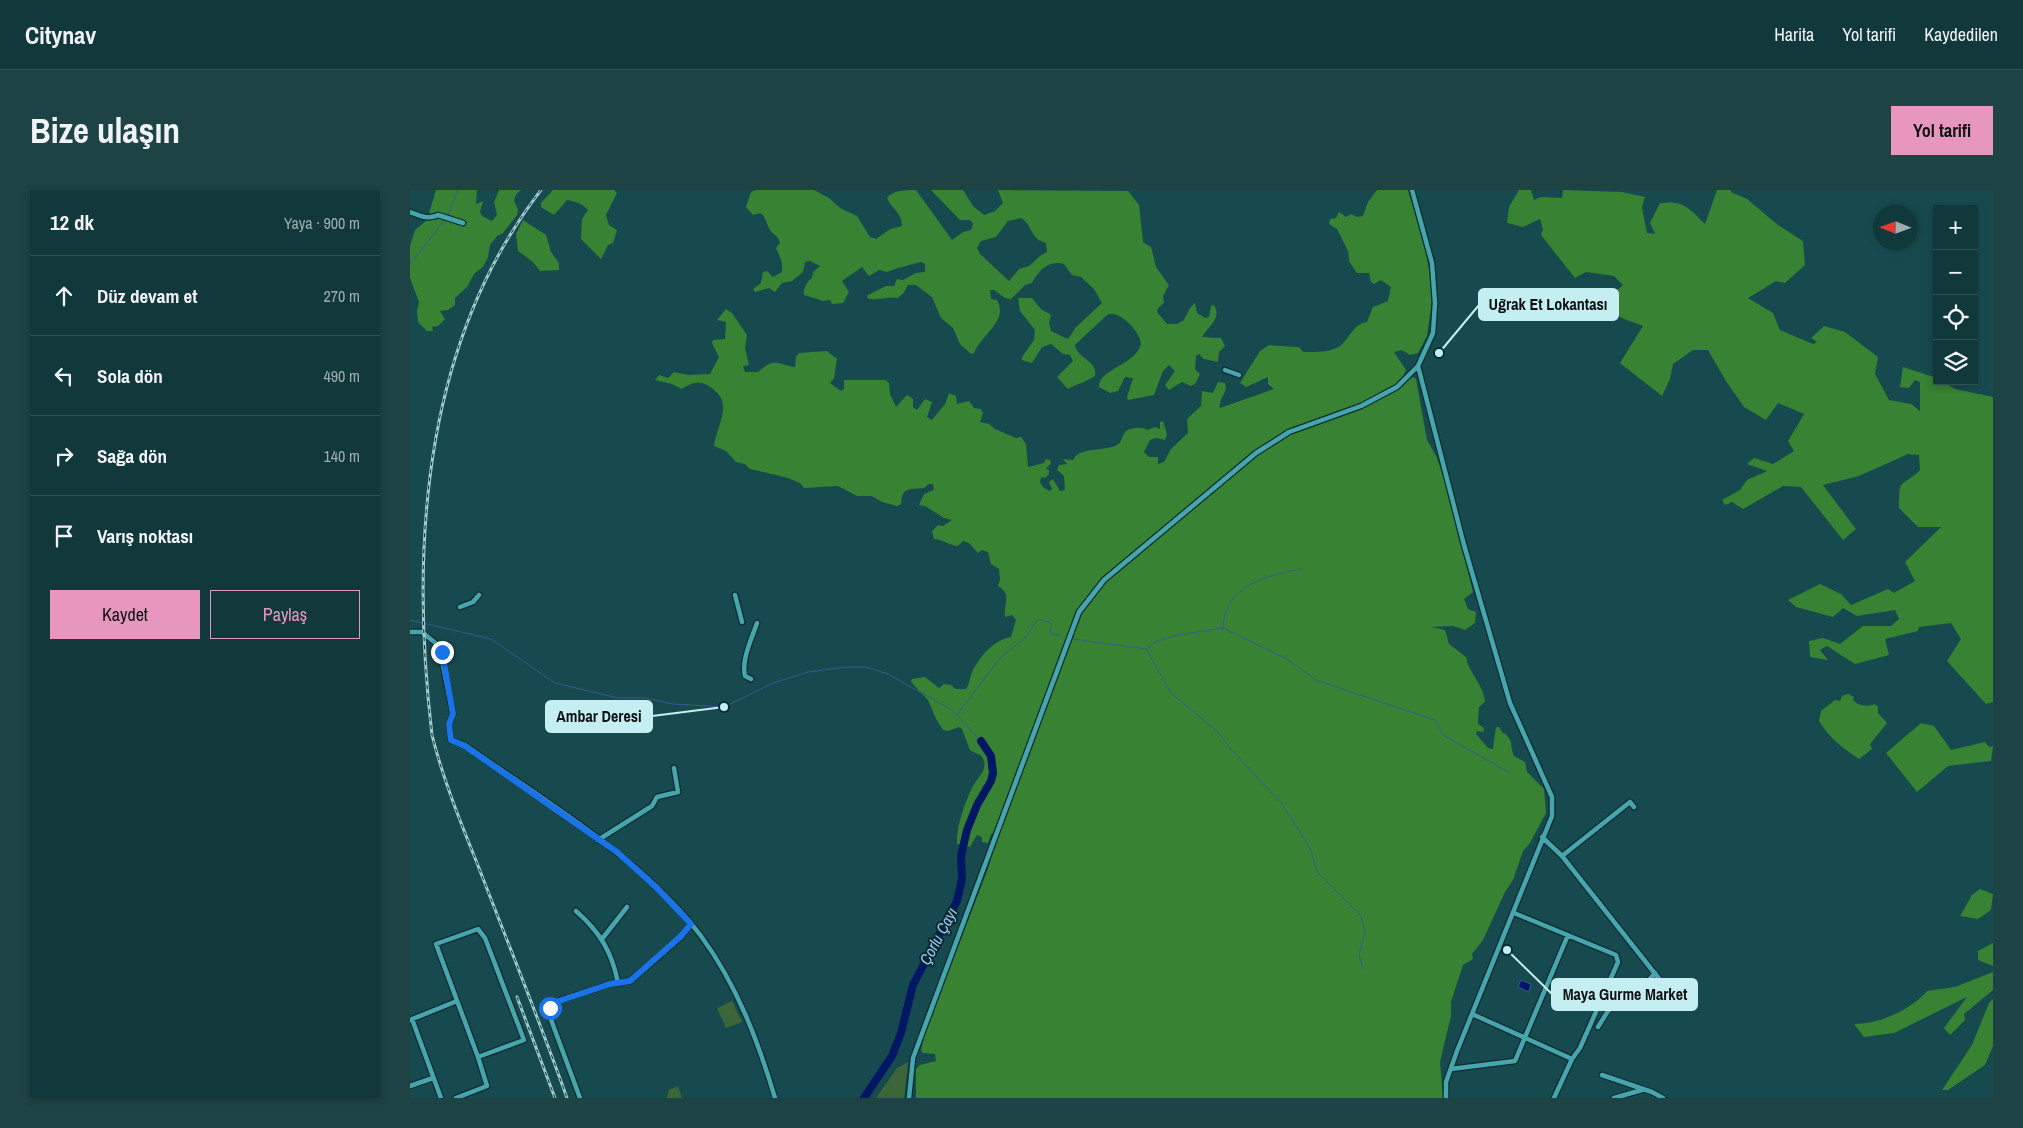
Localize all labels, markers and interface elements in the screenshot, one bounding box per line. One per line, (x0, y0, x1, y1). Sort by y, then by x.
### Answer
text: Citynav (25, 19, 96, 51)
text: Harita (1774, 22, 1814, 47)
text: Yol tarifi (1842, 22, 1896, 47)
text: Kaydedilen (1924, 22, 1998, 47)
button: Yol tarifi (1891, 106, 1993, 155)
text: Bize ulaşın (30, 107, 180, 154)
north arrow (1873, 205, 1918, 250)
map controls (1933, 205, 1978, 385)
button: + (1933, 205, 1978, 250)
text: 12 dk (50, 208, 94, 237)
text: Yaya · 900 m (284, 212, 360, 234)
button: − (1933, 250, 1978, 295)
icon: ahead (50, 282, 78, 310)
text: Düz devam et (97, 283, 197, 309)
text: 270 m (324, 285, 360, 307)
callout: Uğrak Et Lokantası (1479, 289, 1618, 320)
text: Uğrak Et Lokantası (1489, 293, 1607, 315)
button: locate (1933, 295, 1978, 340)
button: layers (1933, 340, 1978, 385)
icon: left (50, 362, 78, 390)
text: Sola dön (97, 363, 163, 389)
text: 490 m (324, 365, 360, 387)
icon: right (50, 442, 78, 470)
text: Sağa dön (97, 443, 167, 469)
text: 140 m (324, 445, 360, 467)
icon: arrive (50, 522, 78, 550)
text: Varış noktası (97, 523, 193, 549)
button: Kaydet (50, 590, 200, 639)
button: Paylaş (210, 590, 360, 639)
route end (431, 641, 454, 664)
callout: Ambar Deresi (546, 701, 652, 732)
text: Ambar Deresi (556, 705, 642, 727)
water label: Çorlu Çayı (914, 903, 962, 969)
callout: Maya Gurme Market (1552, 979, 1697, 1010)
text: Maya Gurme Market (1563, 983, 1688, 1005)
route start (539, 997, 562, 1020)

